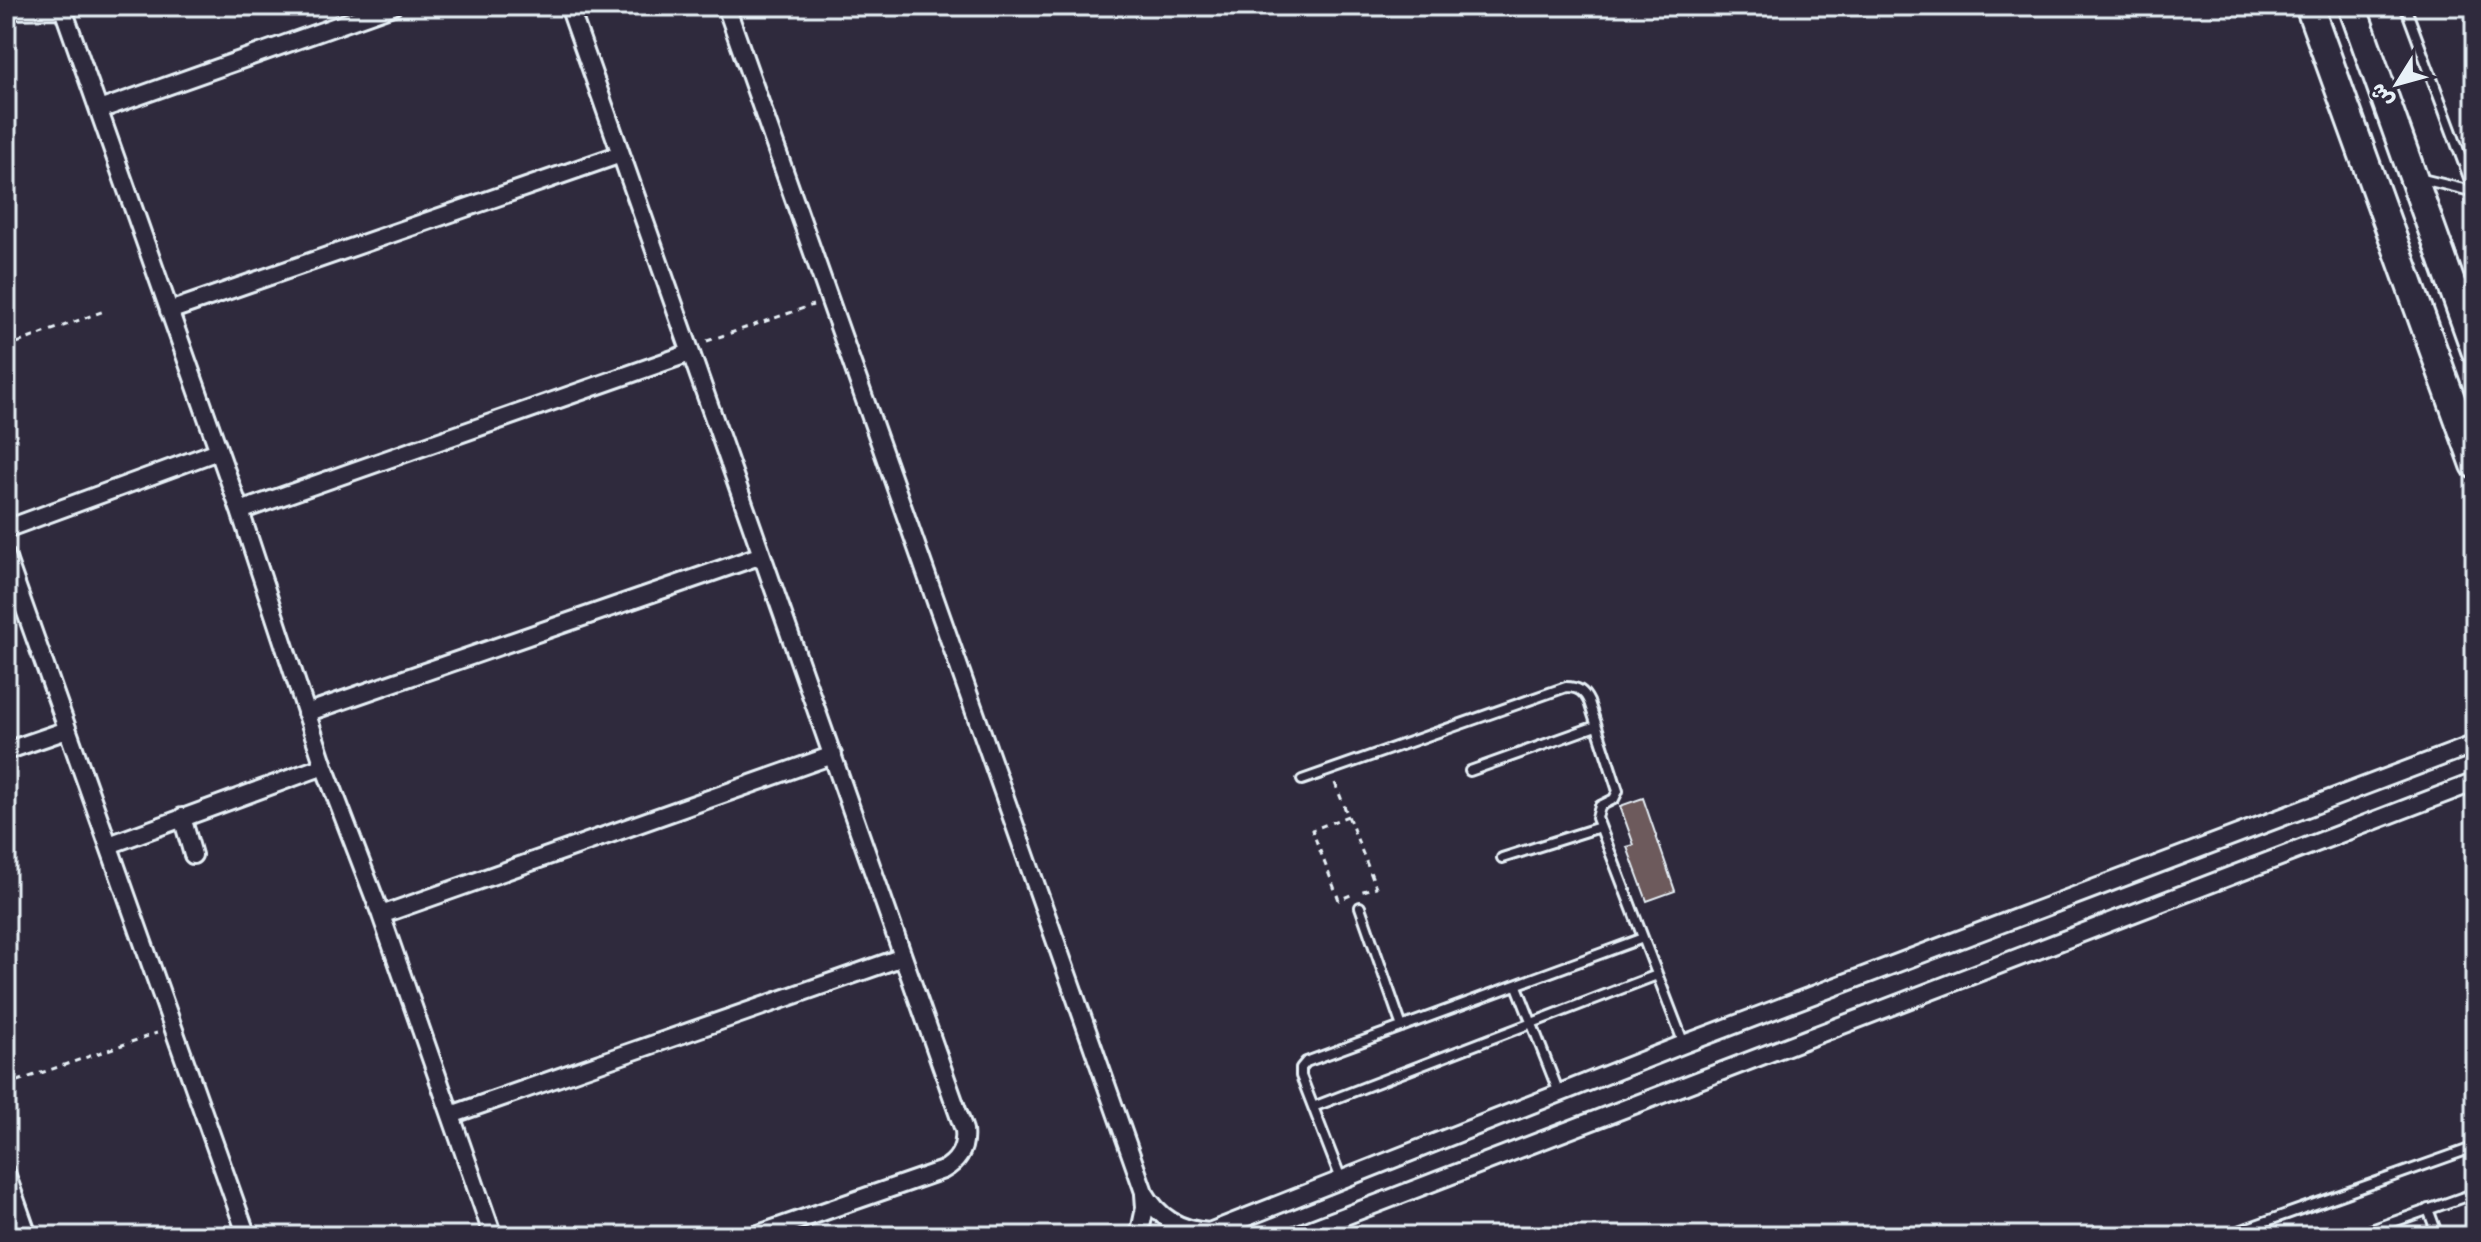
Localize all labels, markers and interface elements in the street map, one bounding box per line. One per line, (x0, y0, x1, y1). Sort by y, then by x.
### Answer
north arrow (2357, 44, 2437, 124)
text: ش (2367, 76, 2402, 111)

